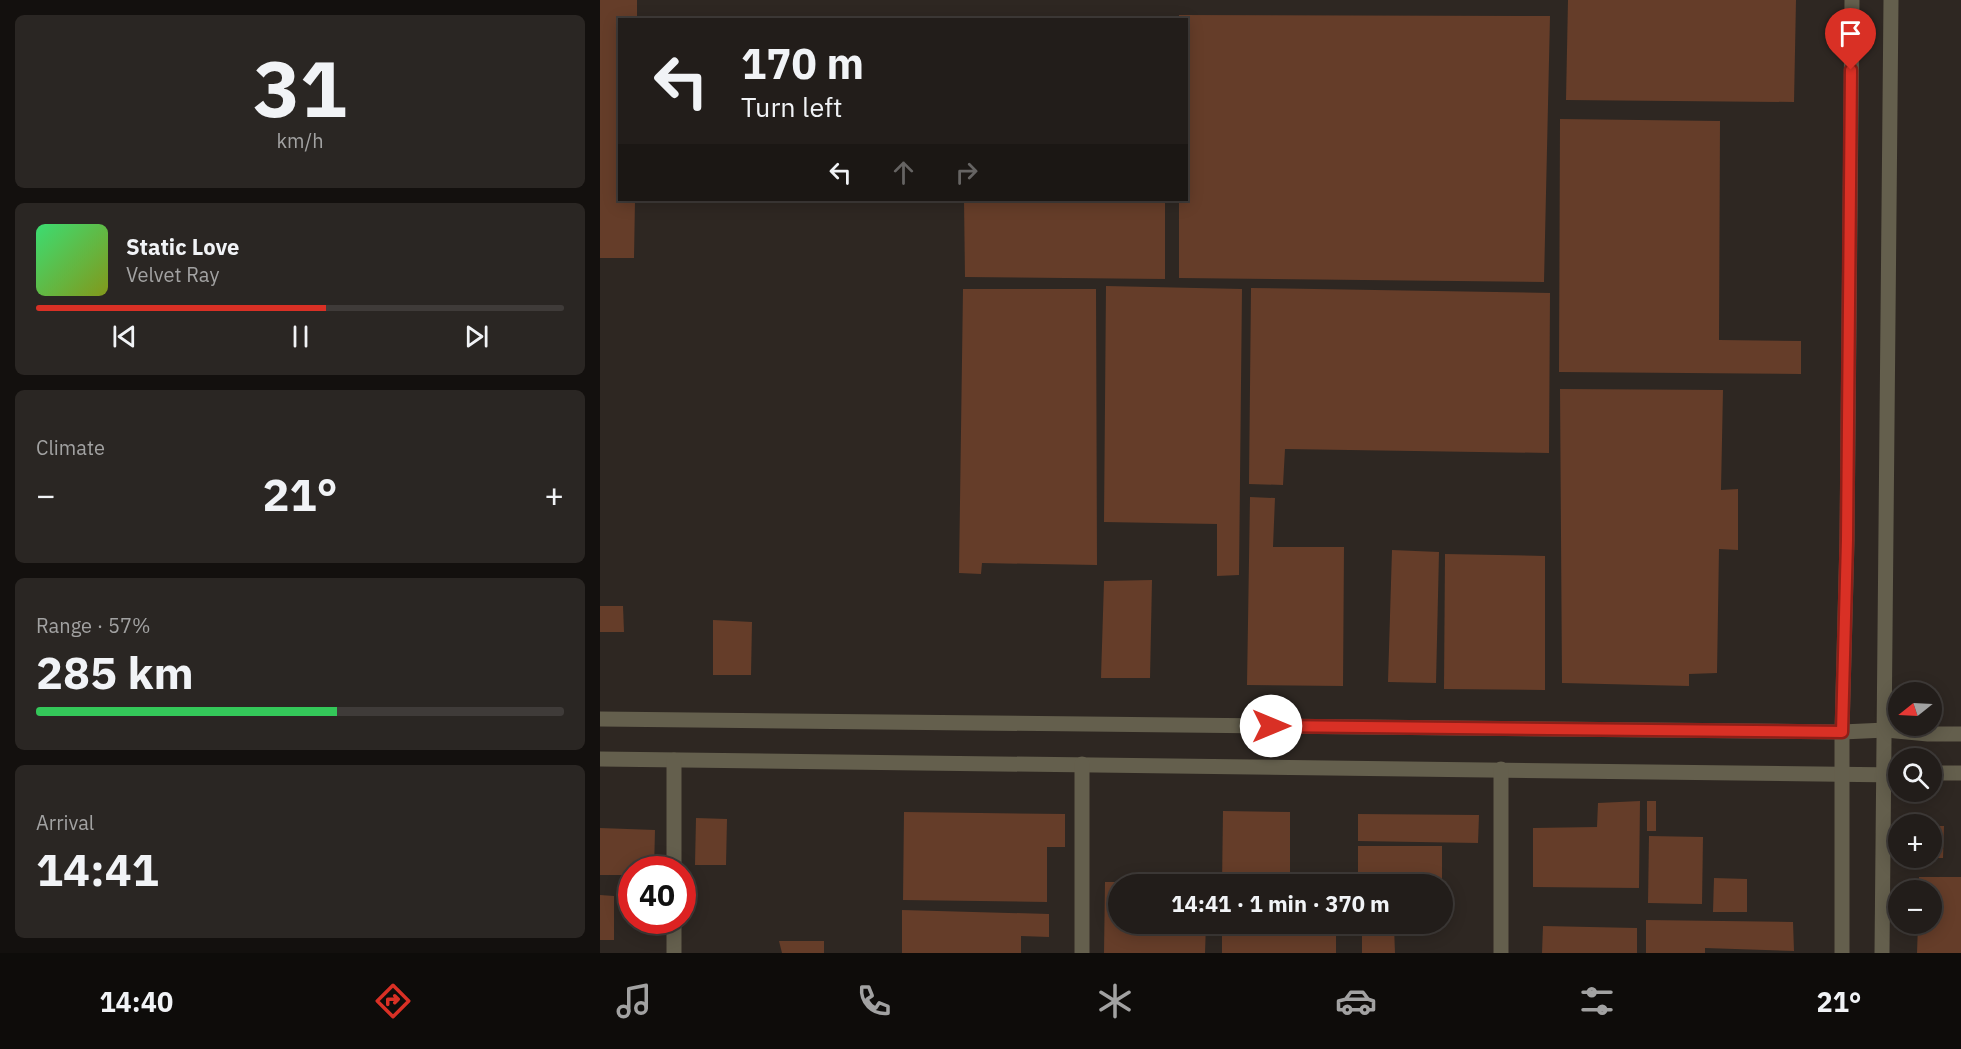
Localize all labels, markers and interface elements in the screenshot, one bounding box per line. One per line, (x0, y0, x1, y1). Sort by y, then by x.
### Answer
pin (1825, 8, 1876, 70)
icon: arrive (1834, 17, 1867, 50)
text: 170 m (741, 36, 864, 91)
text: 31 (253, 37, 347, 138)
icon: left (642, 42, 720, 120)
text: Turn left (741, 89, 842, 124)
text: km/h (276, 127, 324, 154)
icon: left (824, 156, 857, 189)
icon: ahead (887, 156, 920, 189)
icon: right (950, 156, 983, 189)
text: Static Love (126, 232, 239, 261)
text: Velvet Ray (126, 261, 219, 288)
icon: previous (108, 320, 141, 353)
icon: pause (284, 320, 317, 353)
icon: next (460, 320, 493, 353)
text: Climate (36, 434, 105, 461)
text: 21° (262, 465, 338, 523)
text: − (36, 473, 56, 516)
text: + (544, 473, 564, 516)
text: Range · 57% (36, 612, 151, 639)
text: 285 km (36, 643, 194, 701)
north arrow (1888, 682, 1942, 736)
map controls (1888, 682, 1942, 934)
position arrow (1239, 694, 1303, 758)
button: search (1888, 748, 1942, 802)
text: Arrival (36, 809, 94, 836)
button: + (1888, 814, 1942, 868)
text: 14:41 (36, 840, 159, 898)
speed limit sign: 40 (618, 856, 696, 934)
button: − (1888, 880, 1942, 934)
text: 14:41 · 1 min · 370 m (1171, 889, 1390, 918)
icon: directions (372, 980, 414, 1022)
icon: music (613, 980, 655, 1022)
icon: phone (853, 980, 895, 1022)
icon: climate (1094, 980, 1136, 1022)
icon: car (1335, 980, 1377, 1022)
icon: filters (1576, 980, 1618, 1022)
text: 14:40 (99, 984, 173, 1019)
text: 21° (1816, 984, 1862, 1019)

